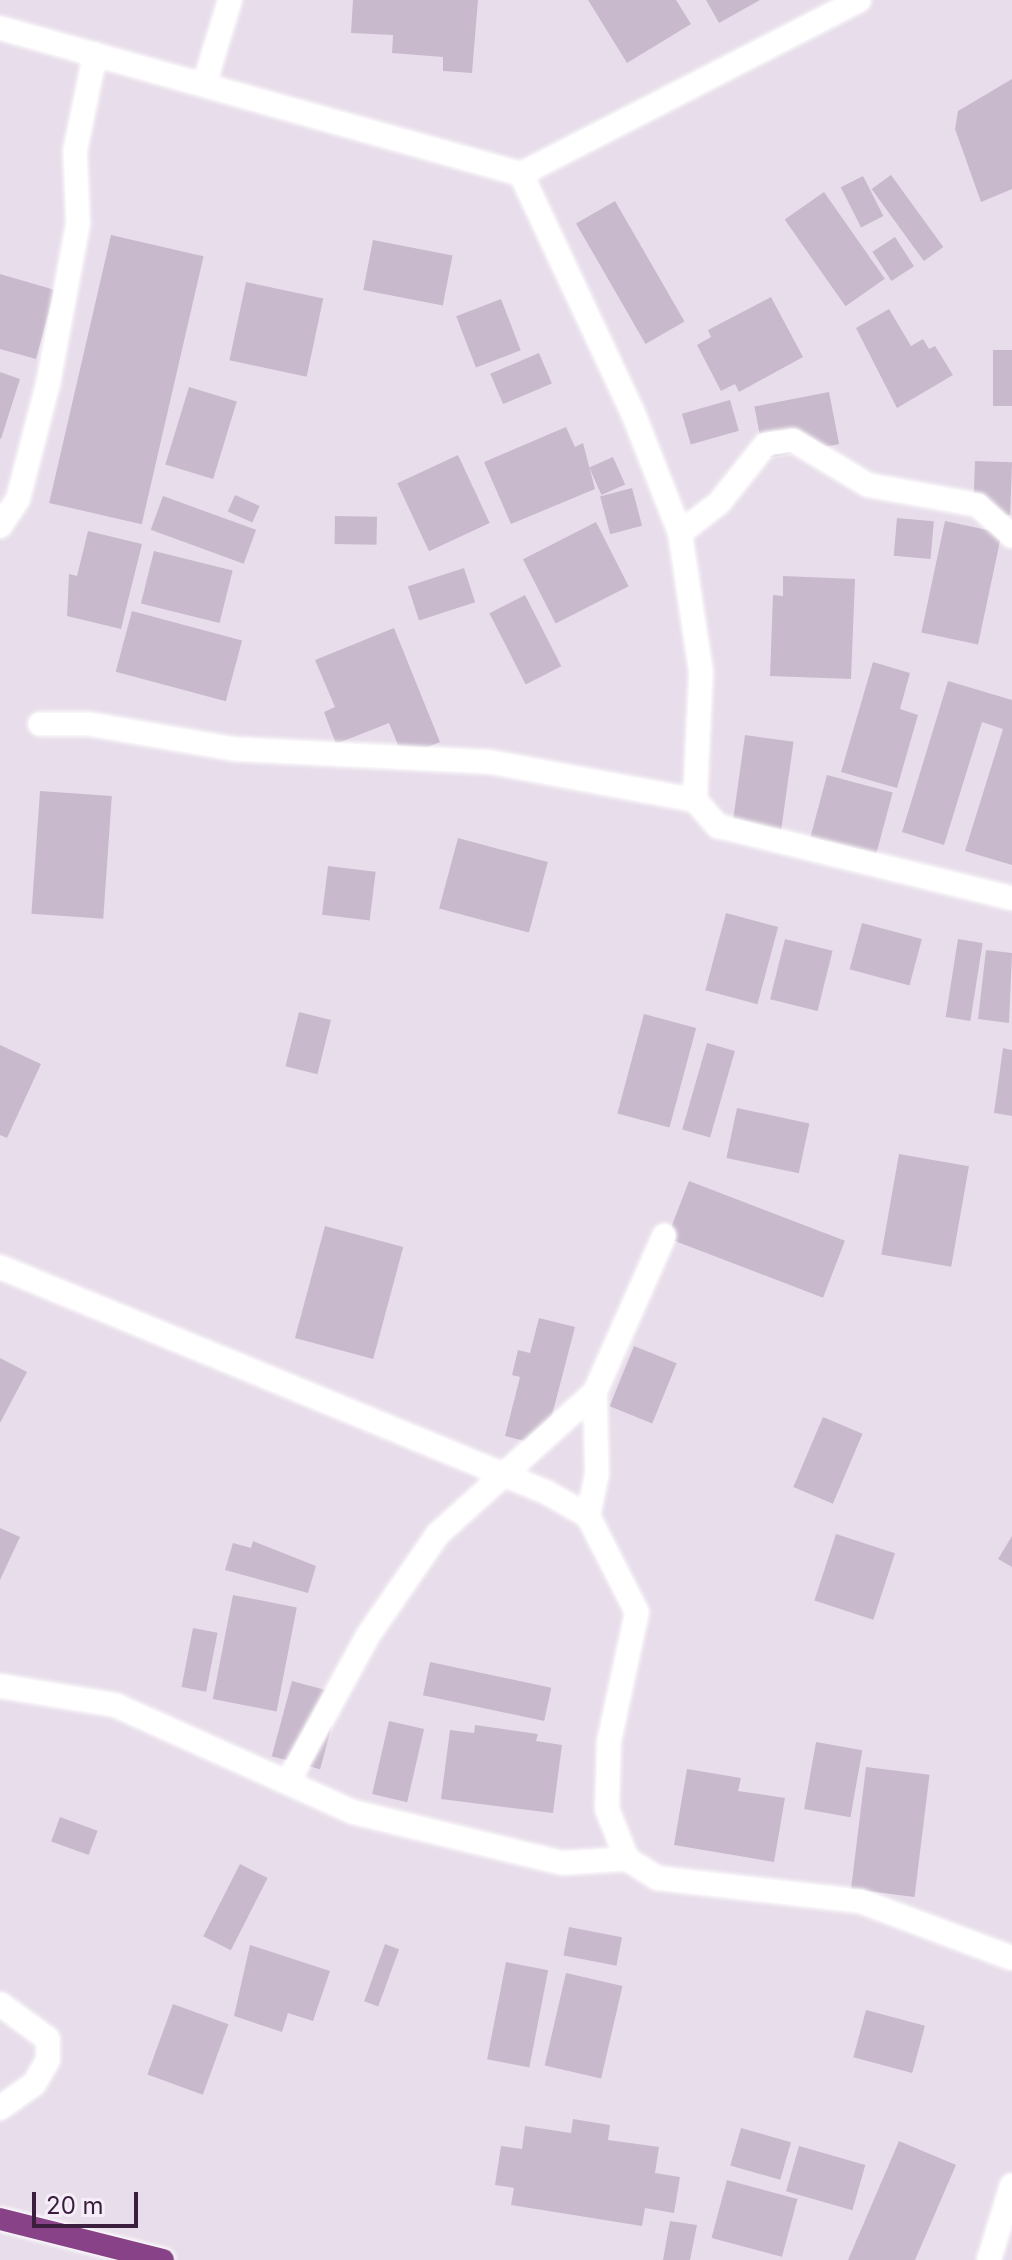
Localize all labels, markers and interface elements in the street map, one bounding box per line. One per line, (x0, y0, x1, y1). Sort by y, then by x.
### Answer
scale bar (36, 2176, 142, 2226)
text: 20 m (46, 2191, 104, 2220)

